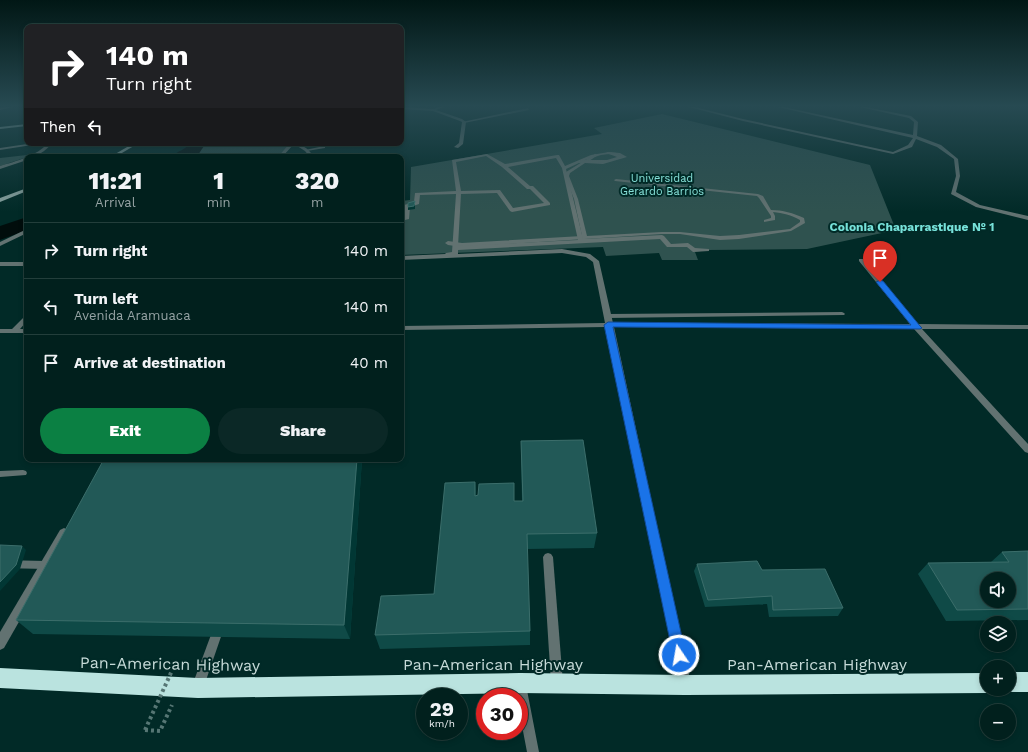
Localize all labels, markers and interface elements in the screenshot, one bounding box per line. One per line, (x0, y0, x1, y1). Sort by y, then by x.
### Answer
text: 140 m (106, 39, 189, 72)
icon: right (40, 40, 92, 92)
text: Turn right (106, 73, 192, 94)
icon: left (84, 116, 106, 138)
text: Then (40, 118, 76, 136)
text: 11:21 (88, 167, 142, 195)
text: 1 (213, 167, 224, 195)
text: 320 (295, 167, 340, 195)
park label: Universidad Gerardo Barrios (620, 172, 704, 198)
text: Arrival (95, 195, 136, 210)
text: min (207, 195, 231, 210)
text: m (311, 195, 324, 210)
district label: Colonia Chaparrastique Nº 1 (830, 220, 994, 234)
icon: right (40, 240, 62, 262)
pin (863, 241, 897, 282)
text: Turn right (74, 242, 147, 260)
text: 140 m (344, 242, 388, 260)
icon: arrive (869, 247, 891, 269)
text: Turn left (74, 290, 138, 308)
icon: left (40, 296, 62, 318)
text: 140 m (344, 298, 388, 316)
text: Avenida Aramuaca (74, 308, 191, 323)
icon: arrive (40, 352, 62, 374)
text: Arrive at destination (74, 354, 226, 372)
text: 40 m (350, 354, 388, 372)
button: Exit (40, 408, 210, 454)
button: Share (218, 408, 388, 454)
map controls (980, 572, 1016, 740)
button: sound (980, 572, 1016, 608)
button: layers (980, 616, 1016, 652)
position arrow (658, 634, 700, 676)
street label: Pan-American Highway (80, 653, 261, 675)
street label: Pan-American Highway (403, 655, 584, 674)
street label: Pan-American Highway (727, 655, 908, 674)
button: + (980, 660, 1016, 696)
speed limit sign: 30 (476, 688, 528, 740)
text: 29 (430, 697, 454, 721)
button: − (980, 704, 1016, 740)
text: km/h (429, 718, 455, 729)

